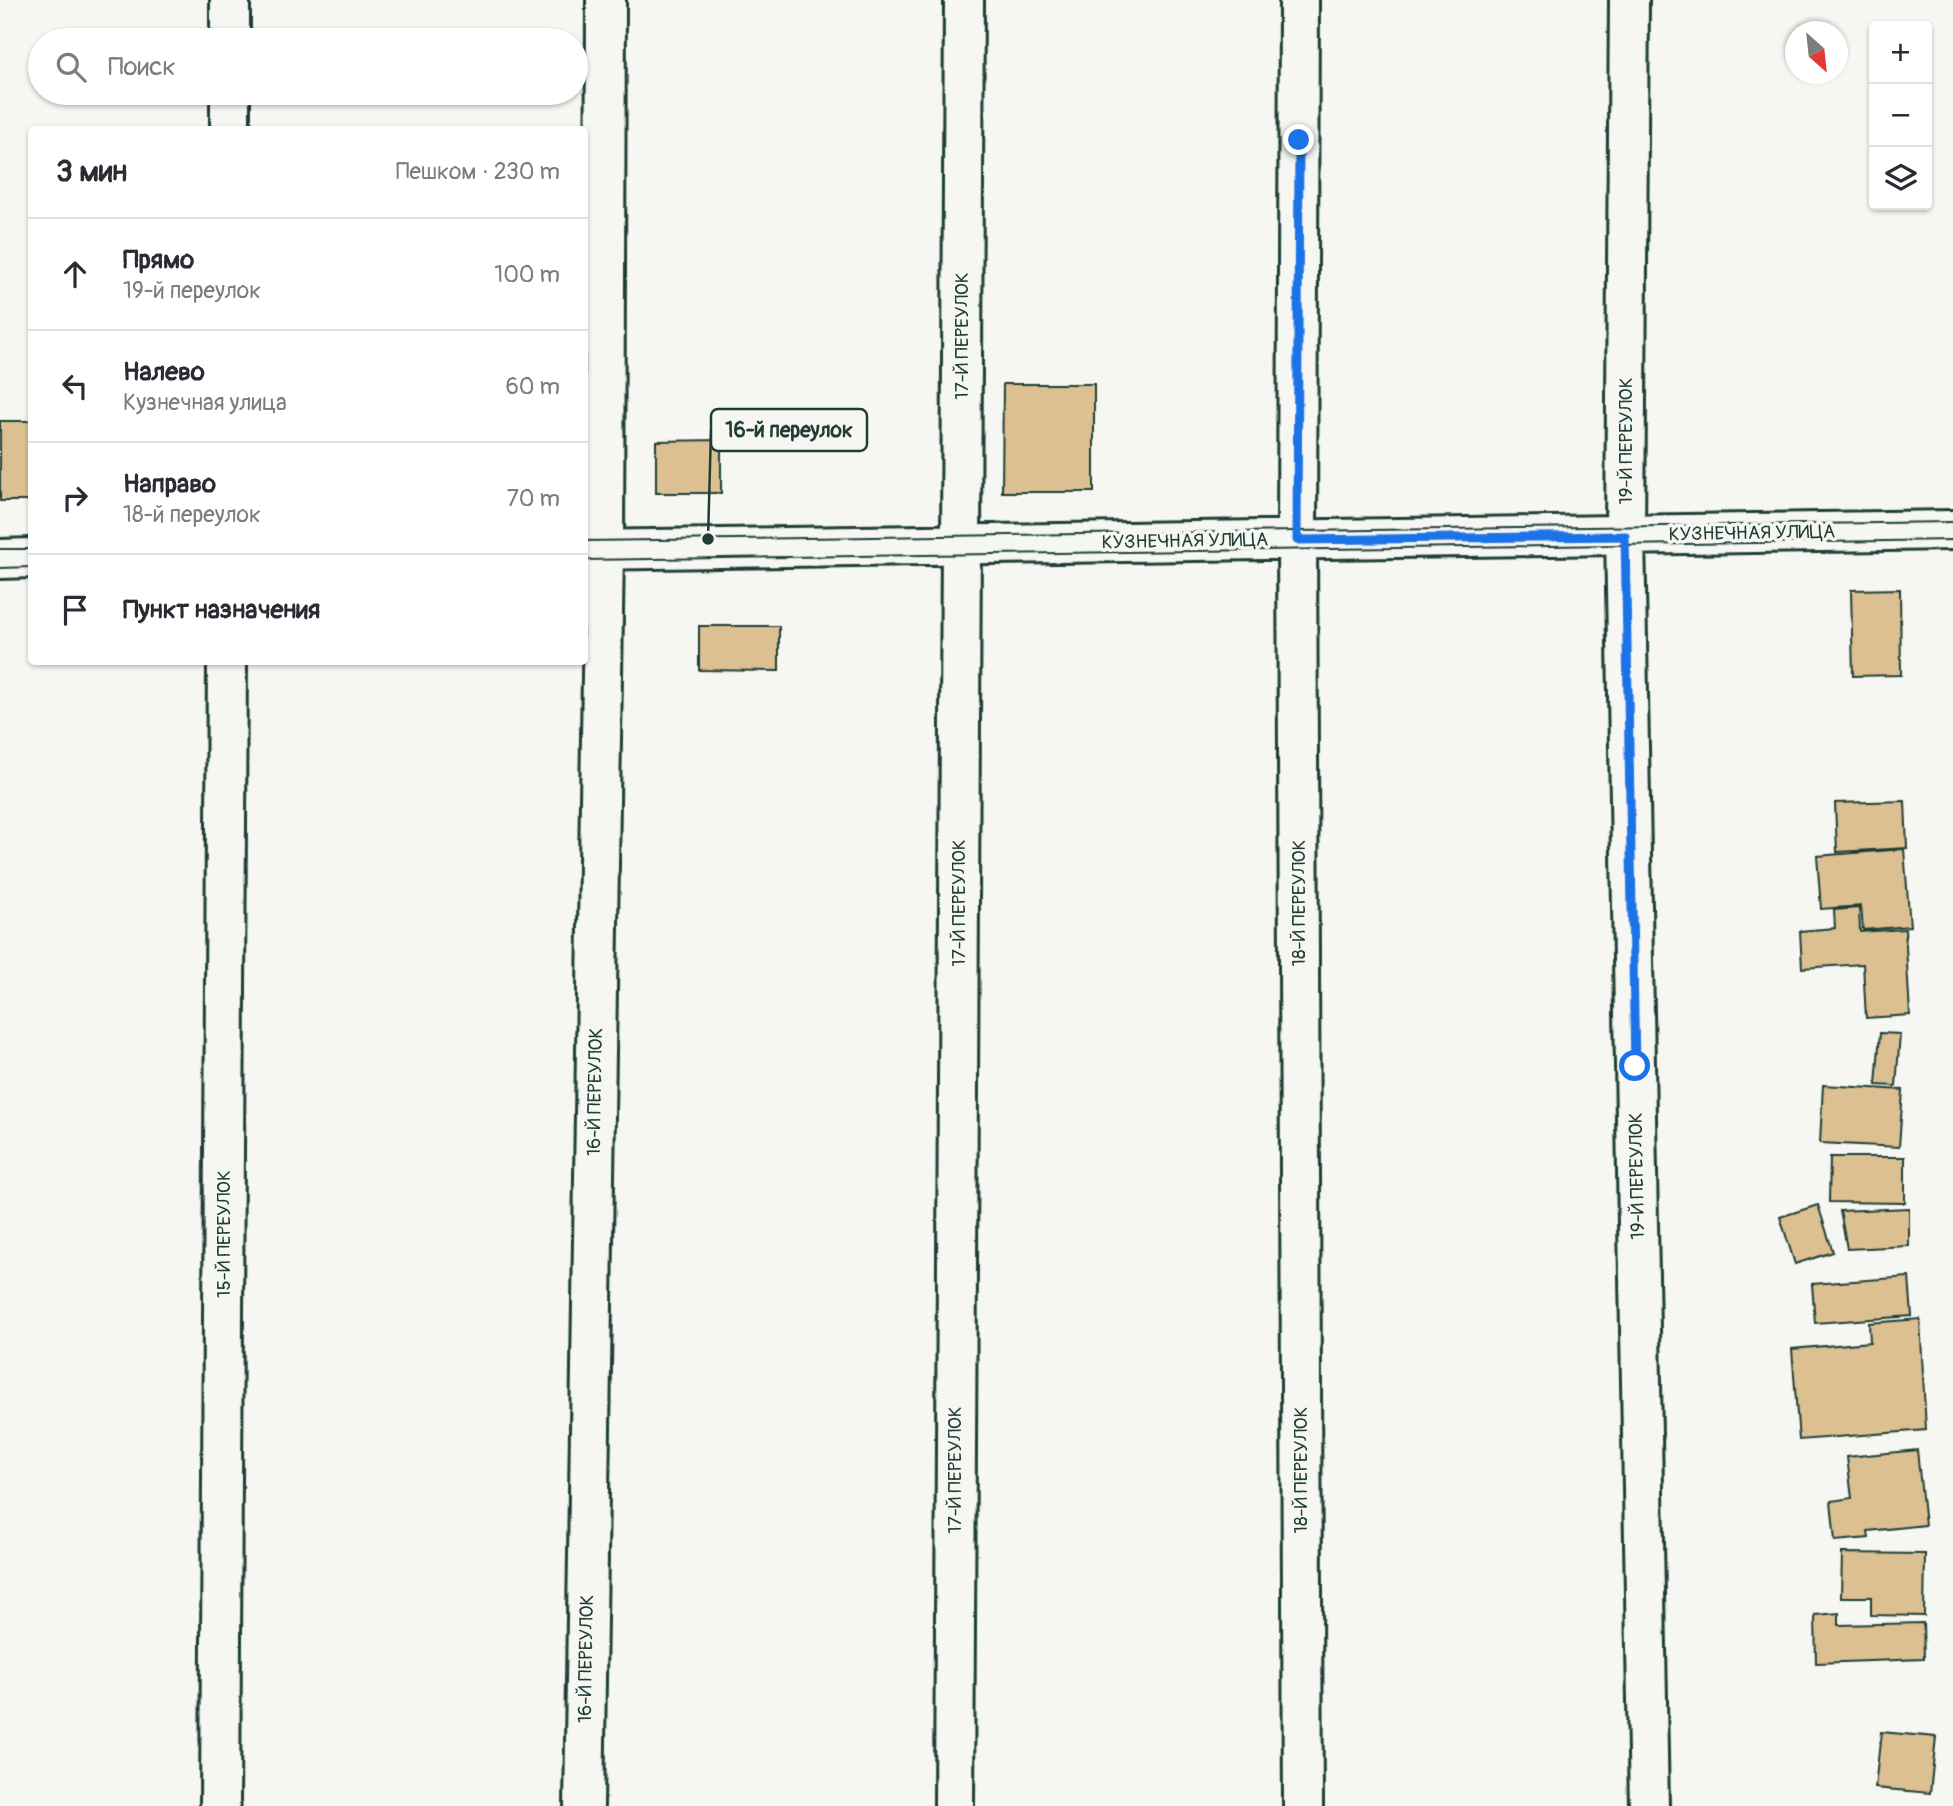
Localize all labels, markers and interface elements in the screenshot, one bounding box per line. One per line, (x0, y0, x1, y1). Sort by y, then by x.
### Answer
north arrow (1785, 21, 1848, 84)
map controls (1869, 21, 1932, 210)
button: + (1869, 21, 1932, 84)
search box (28, 28, 588, 105)
icon: search (52, 48, 90, 86)
text: Поиск (108, 51, 176, 83)
button: − (1869, 84, 1932, 147)
route end (1283, 124, 1314, 155)
button: layers (1869, 147, 1932, 210)
text: 3 мин (56, 153, 127, 190)
text: Пешком · 230 m (396, 157, 560, 186)
text: Прямо (123, 244, 194, 276)
icon: ahead (56, 255, 94, 293)
text: 100 m (494, 260, 560, 289)
street label: 17-Й ПЕРЕУЛОК (950, 272, 974, 400)
text: 19-й переулок (123, 276, 261, 305)
text: Налево (123, 356, 205, 388)
icon: left (56, 367, 94, 405)
text: 60 m (505, 372, 560, 401)
street label: 19-Й ПЕРЕУЛОК (1614, 377, 1638, 505)
text: Кузнечная улица (123, 388, 287, 417)
callout: 16-й переулок (711, 409, 867, 451)
text: 16-й переулок (725, 417, 853, 444)
text: Направо (123, 468, 216, 500)
icon: right (56, 479, 94, 517)
text: 70 m (507, 484, 560, 513)
text: 18-й переулок (123, 500, 261, 529)
street label: КУЗНЕЧНАЯ УЛИЦА (1669, 520, 1835, 546)
street label: КУЗНЕЧНАЯ УЛИЦА (1102, 528, 1268, 554)
icon: arrive (56, 591, 94, 629)
text: Пункт назначения (123, 594, 320, 626)
street label: 17-Й ПЕРЕУЛОК (947, 839, 971, 967)
street label: 18-Й ПЕРЕУЛОК (1287, 839, 1311, 967)
street label: 16-Й ПЕРЕУЛОК (582, 1028, 608, 1156)
route start (1619, 1050, 1650, 1081)
street label: 19-Й ПЕРЕУЛОК (1624, 1112, 1650, 1240)
street label: 15-Й ПЕРЕУЛОК (212, 1170, 236, 1298)
street label: 17-Й ПЕРЕУЛОК (943, 1406, 967, 1534)
street label: 18-Й ПЕРЕУЛОК (1289, 1406, 1313, 1534)
street label: 16-Й ПЕРЕУЛОК (573, 1595, 599, 1723)

